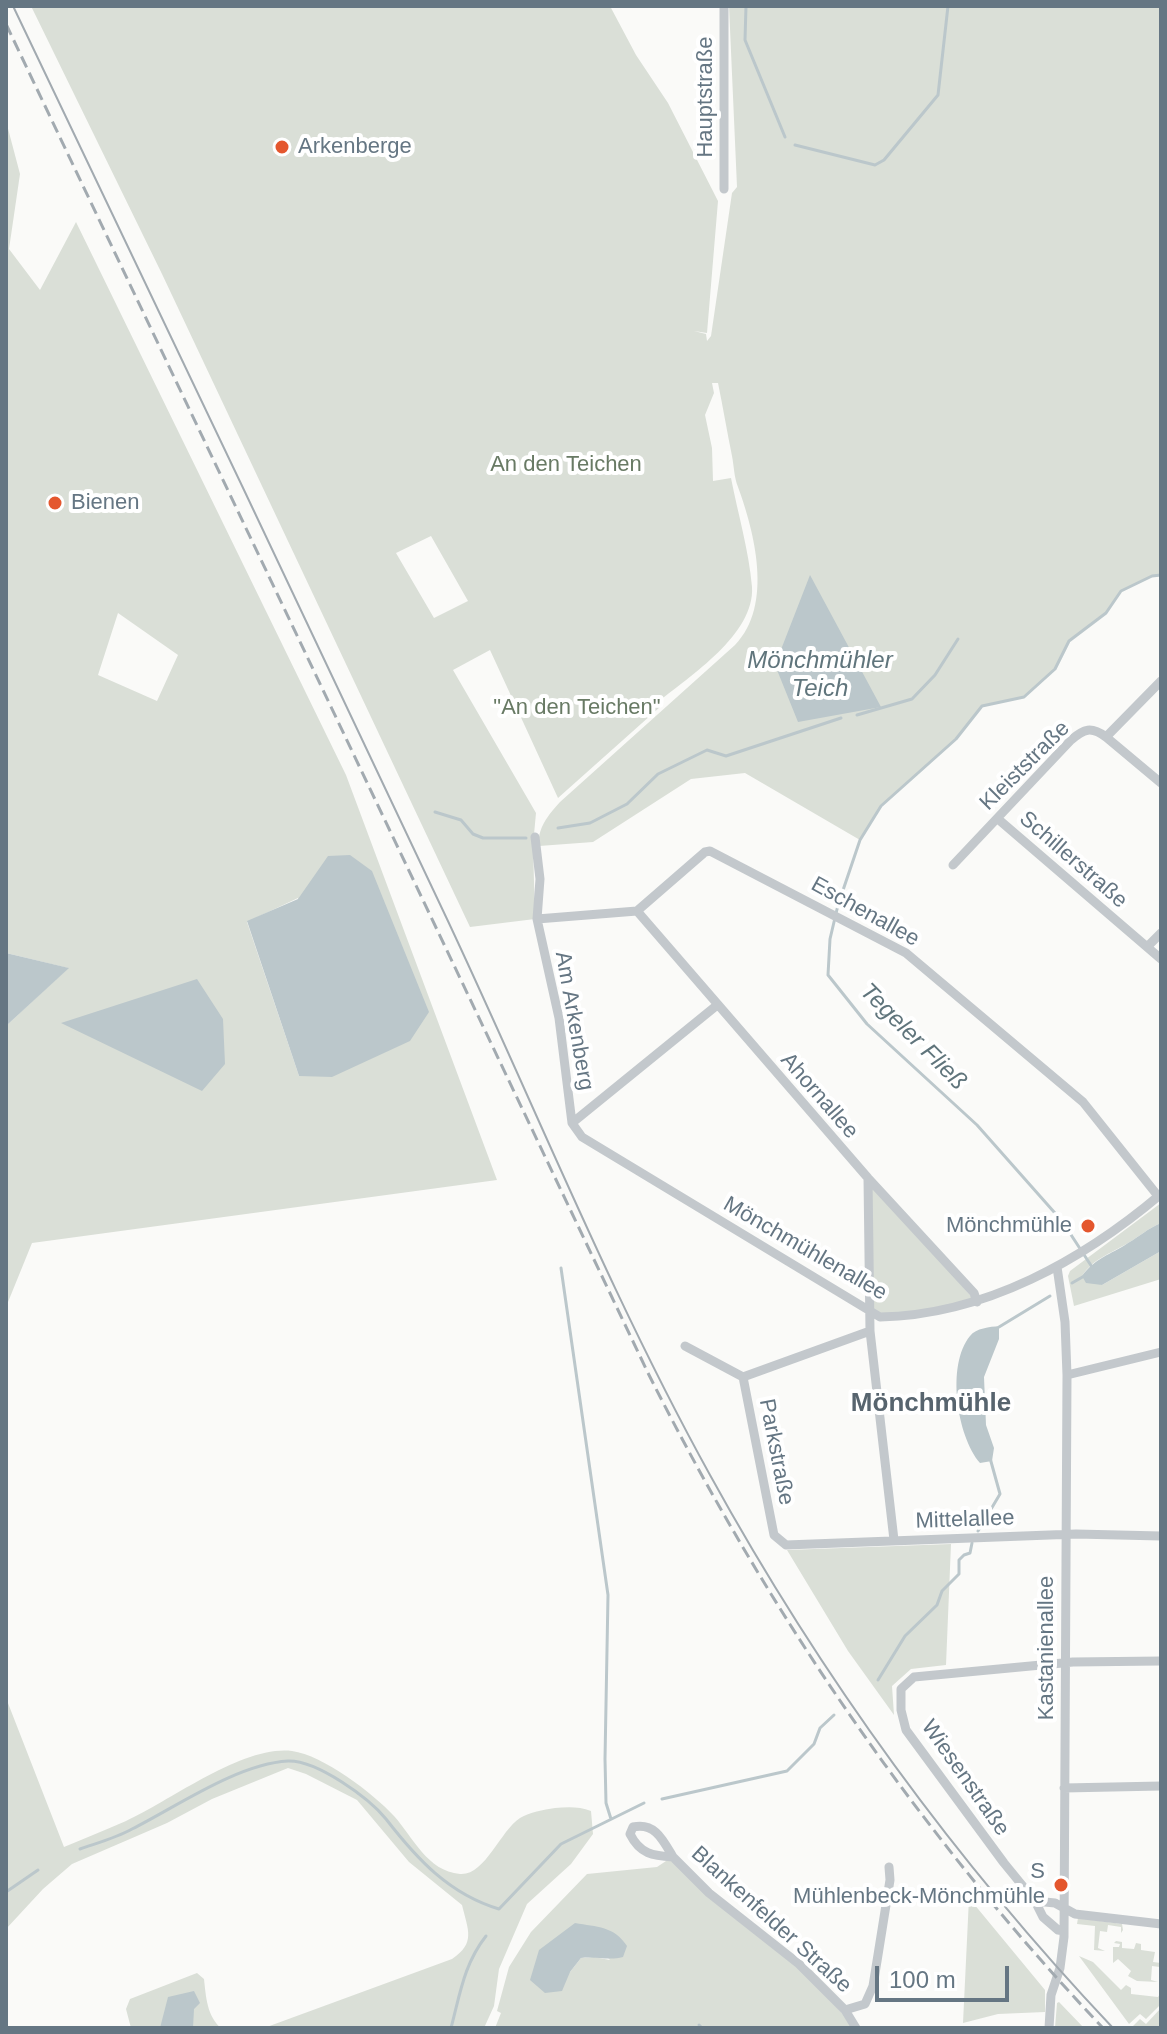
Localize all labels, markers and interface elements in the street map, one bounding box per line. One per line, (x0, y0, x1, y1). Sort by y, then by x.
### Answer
street label: Hauptstraße (693, 36, 719, 158)
place label: Arkenberge (298, 134, 412, 160)
marker: Arkenberge (273, 138, 291, 156)
park label: An den Teichen (490, 452, 642, 478)
place label: Bienen (71, 490, 140, 516)
marker: Bienen (46, 494, 64, 512)
water label: Mönchmühler Teich (747, 647, 893, 703)
park label: "An den Teichen" (493, 695, 661, 721)
street label: Kleiststraße (975, 716, 1075, 816)
street label: Schillerstraße (1014, 806, 1132, 914)
street label: Eschenallee (806, 871, 924, 953)
street label: Am Arkenberg (549, 949, 599, 1093)
water label: Tegeler Fließ (854, 978, 972, 1096)
street label: Ahornallee (775, 1048, 863, 1144)
street label: Mönchmühlenallee (718, 1191, 892, 1307)
place label: Mönchmühle (946, 1213, 1072, 1239)
marker: Mönchmühle (1079, 1217, 1097, 1235)
district label: Mönchmühle (851, 1388, 1011, 1420)
street label: Parkstraße (753, 1397, 799, 1507)
street label: Mittelallee (915, 1505, 1015, 1535)
street label: Kastanienallee (1034, 1576, 1060, 1720)
street label: Wiesenstraße (915, 1715, 1015, 1841)
street label: Blankenfelder Straße (685, 1841, 857, 1999)
place label: S Mühlenbeck-Mönchmühle (793, 1859, 1045, 1910)
marker: S Mühlenbeck-Mönchmühle (1052, 1876, 1070, 1894)
scale bar (879, 1950, 1013, 2000)
text: 100 m (889, 1966, 956, 1993)

